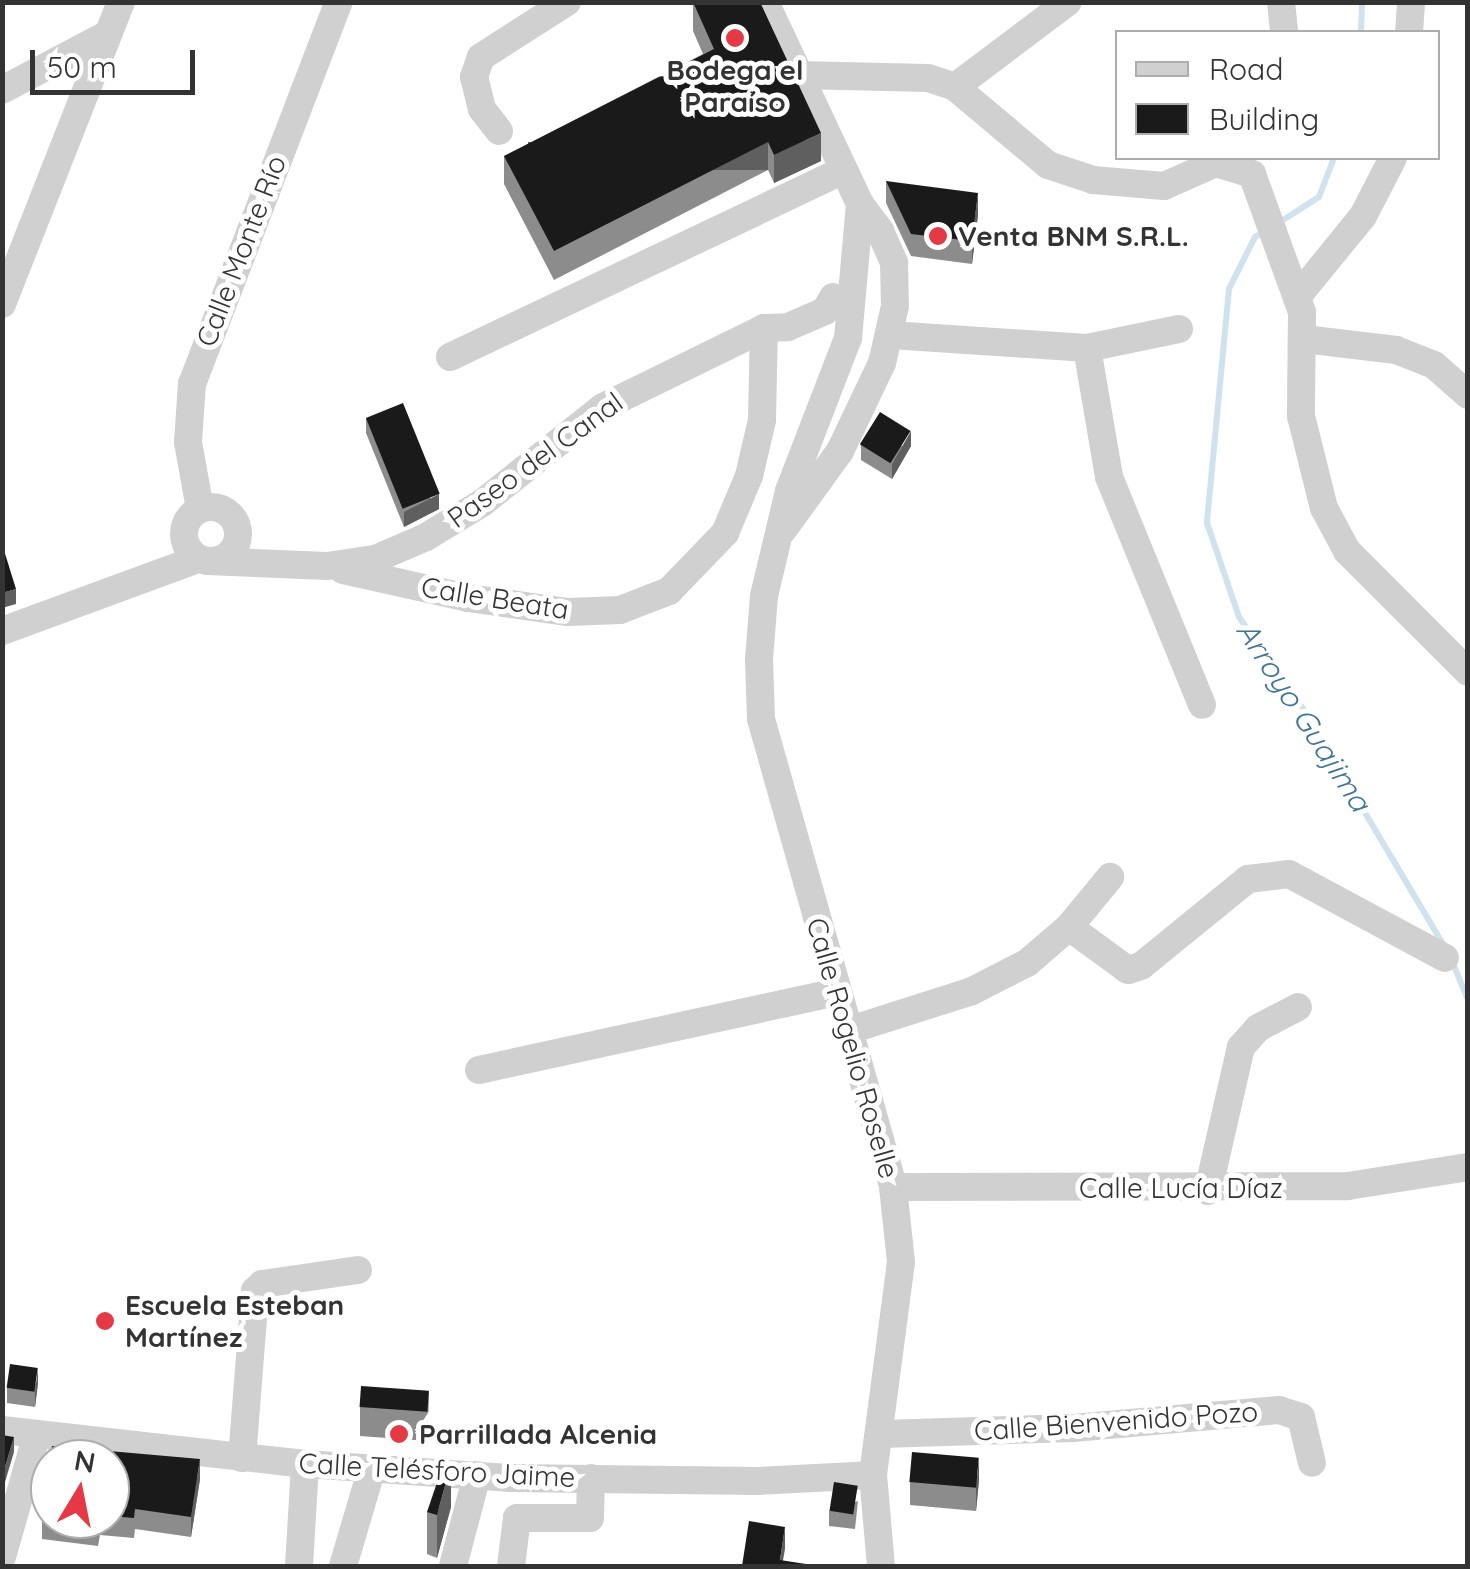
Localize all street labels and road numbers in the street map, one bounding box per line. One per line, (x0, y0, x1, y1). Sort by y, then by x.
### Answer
street label: Calle Monte Río (189, 151, 293, 351)
street label: Paseo del Canal (441, 385, 629, 535)
street label: Calle Beata (419, 570, 571, 626)
street label: Calle Rogelio Roselle (800, 914, 906, 1182)
street label: Calle Lucía Díaz (1079, 1171, 1283, 1205)
street label: Calle Bienvenido Pozo (973, 1394, 1259, 1448)
street label: Calle Telésforo Jaime (298, 1446, 576, 1494)

